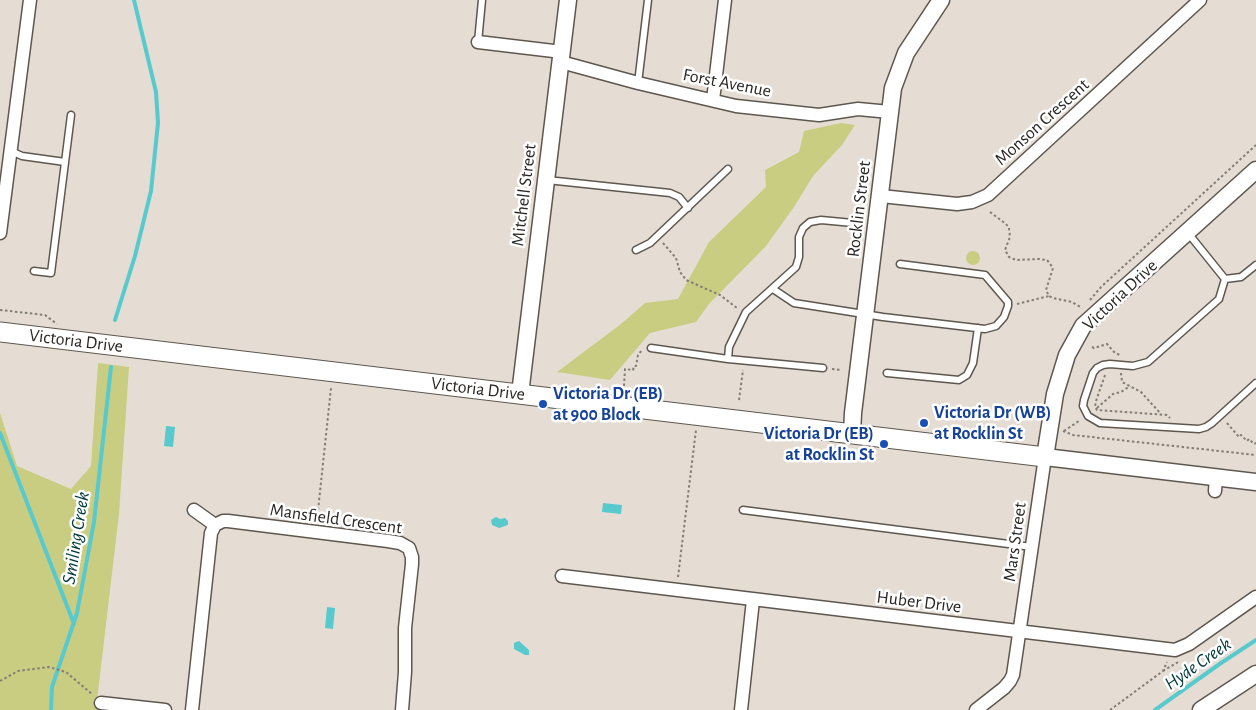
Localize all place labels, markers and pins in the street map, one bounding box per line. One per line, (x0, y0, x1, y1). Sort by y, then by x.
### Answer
place label: Victoria Dr (EB) at 900 Block (553, 383, 663, 426)
marker: Victoria Dr (EB) at 900 Block (537, 398, 549, 410)
place label: Victoria Dr (WB) at Rocklin St (934, 402, 1051, 444)
marker: Victoria Dr (WB) at Rocklin St (918, 417, 930, 429)
place label: Victoria Dr (EB) at Rocklin St (764, 423, 874, 466)
marker: Victoria Dr (EB) at Rocklin St (878, 438, 890, 450)

